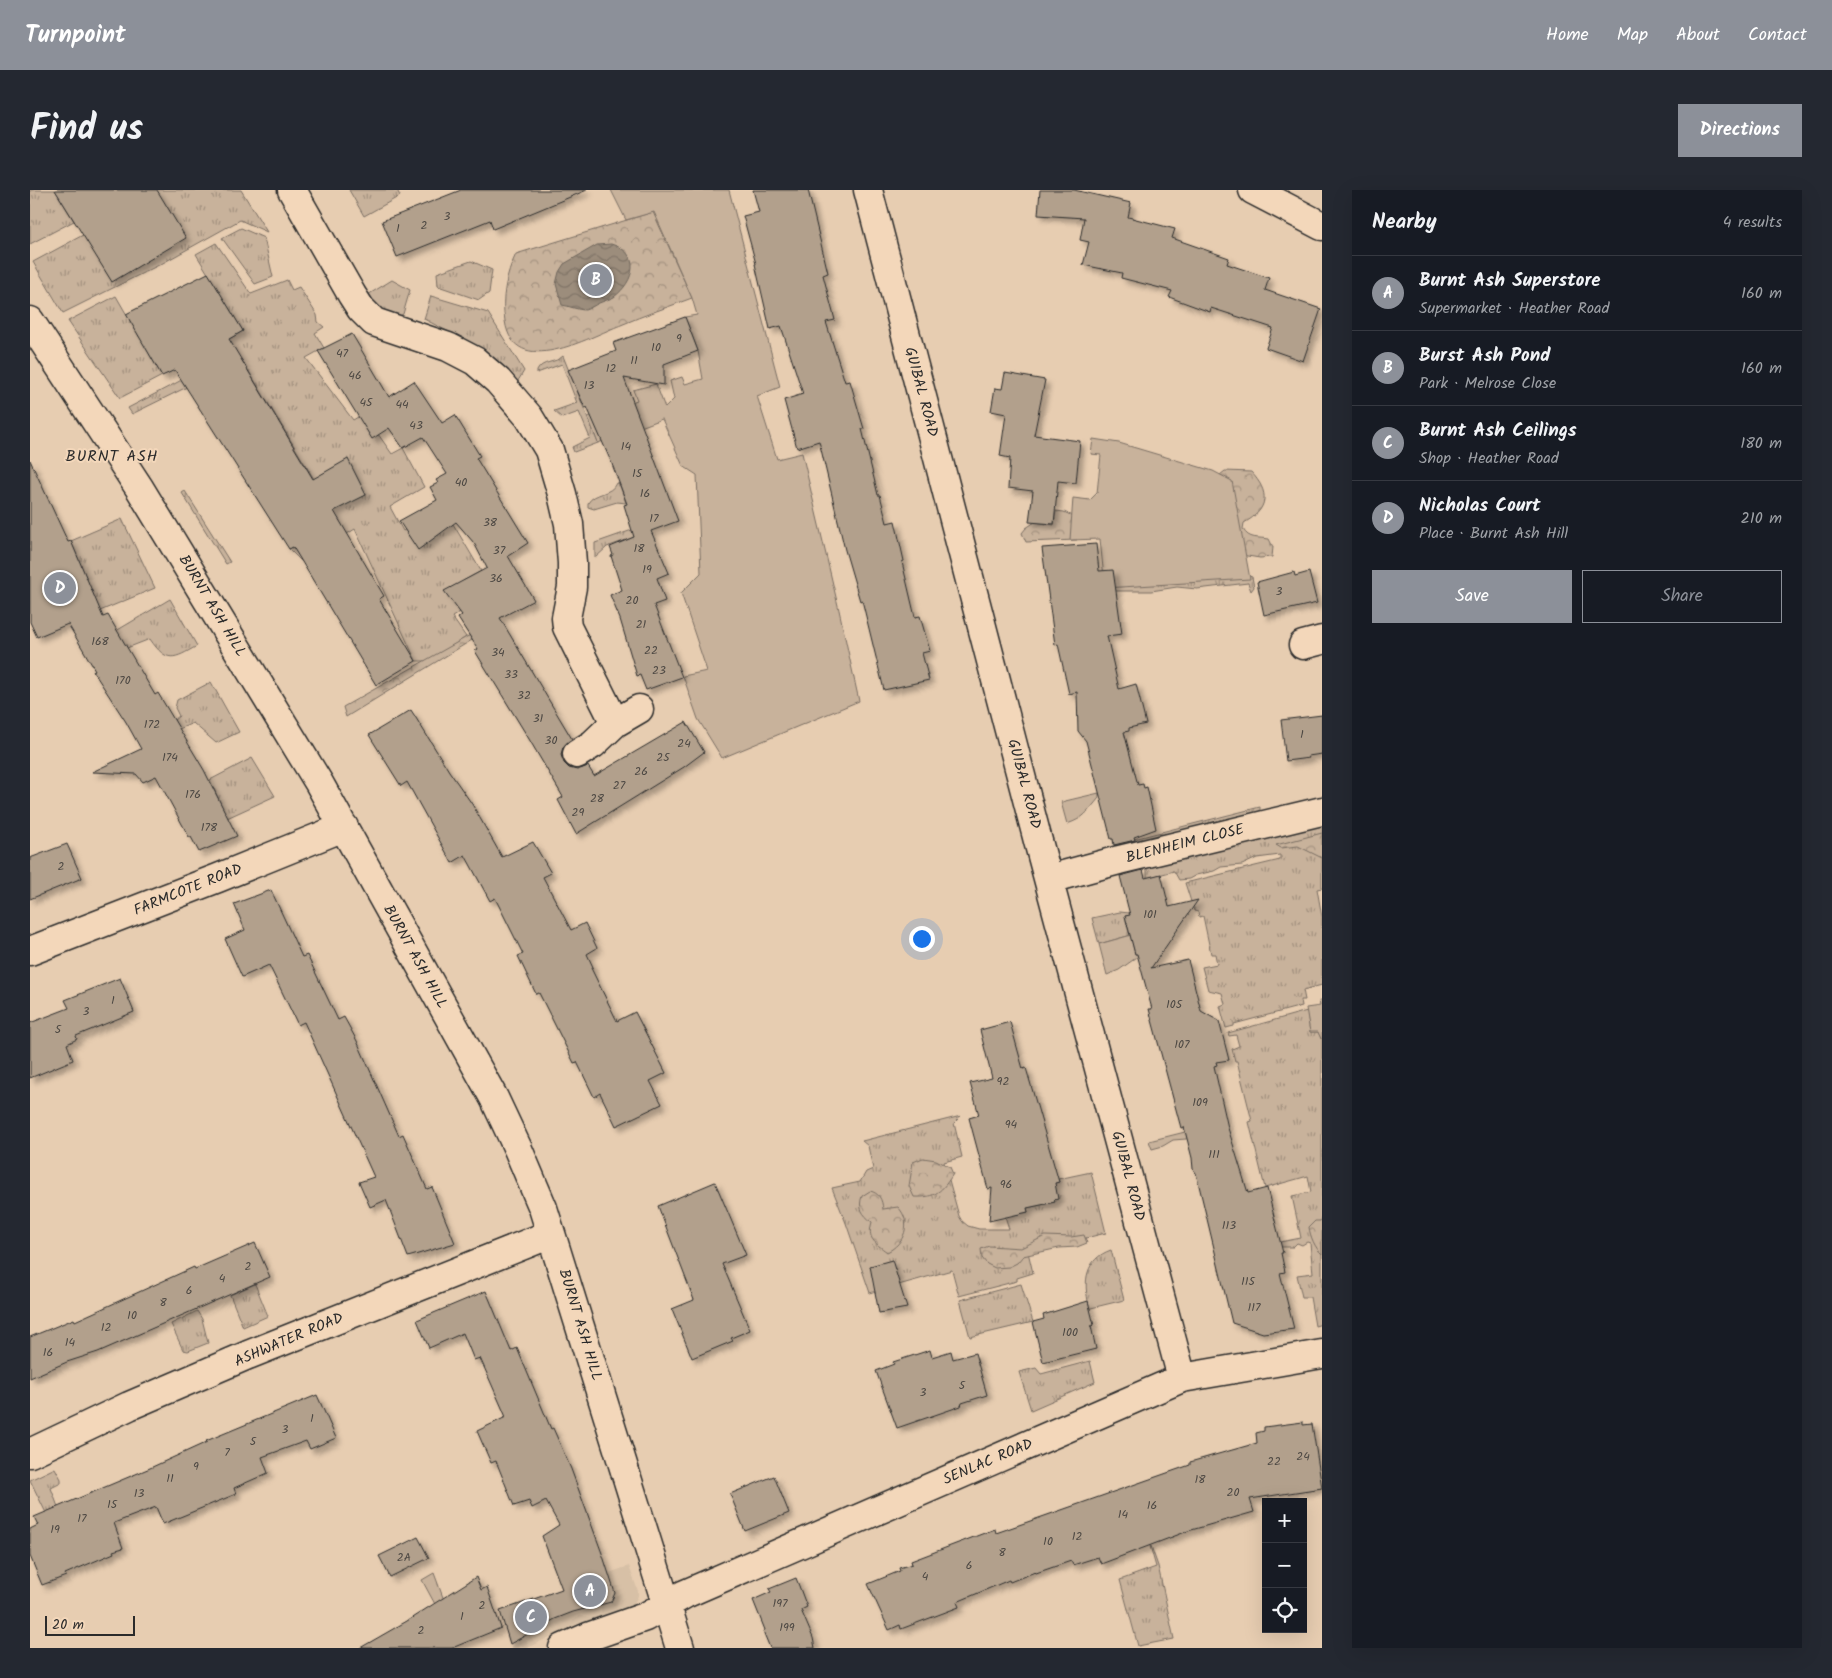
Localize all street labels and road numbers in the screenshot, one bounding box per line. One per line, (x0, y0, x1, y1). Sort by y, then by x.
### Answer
street label: GUIBAL ROAD (897, 344, 945, 440)
street label: BURNT ASH HILL (172, 550, 252, 662)
street label: GUIBAL ROAD (1000, 736, 1048, 832)
street label: BLENHEIM CLOSE (1123, 817, 1248, 870)
street label: FARMCOTE ROAD (130, 857, 246, 923)
street label: BURNT ASH HILL (376, 901, 454, 1013)
street label: GUIBAL ROAD (1104, 1128, 1152, 1224)
street label: BURNT ASH HILL (552, 1266, 608, 1384)
street label: ASHWATER ROAD (231, 1306, 348, 1374)
street label: SENLAC ROAD (939, 1432, 1037, 1492)

